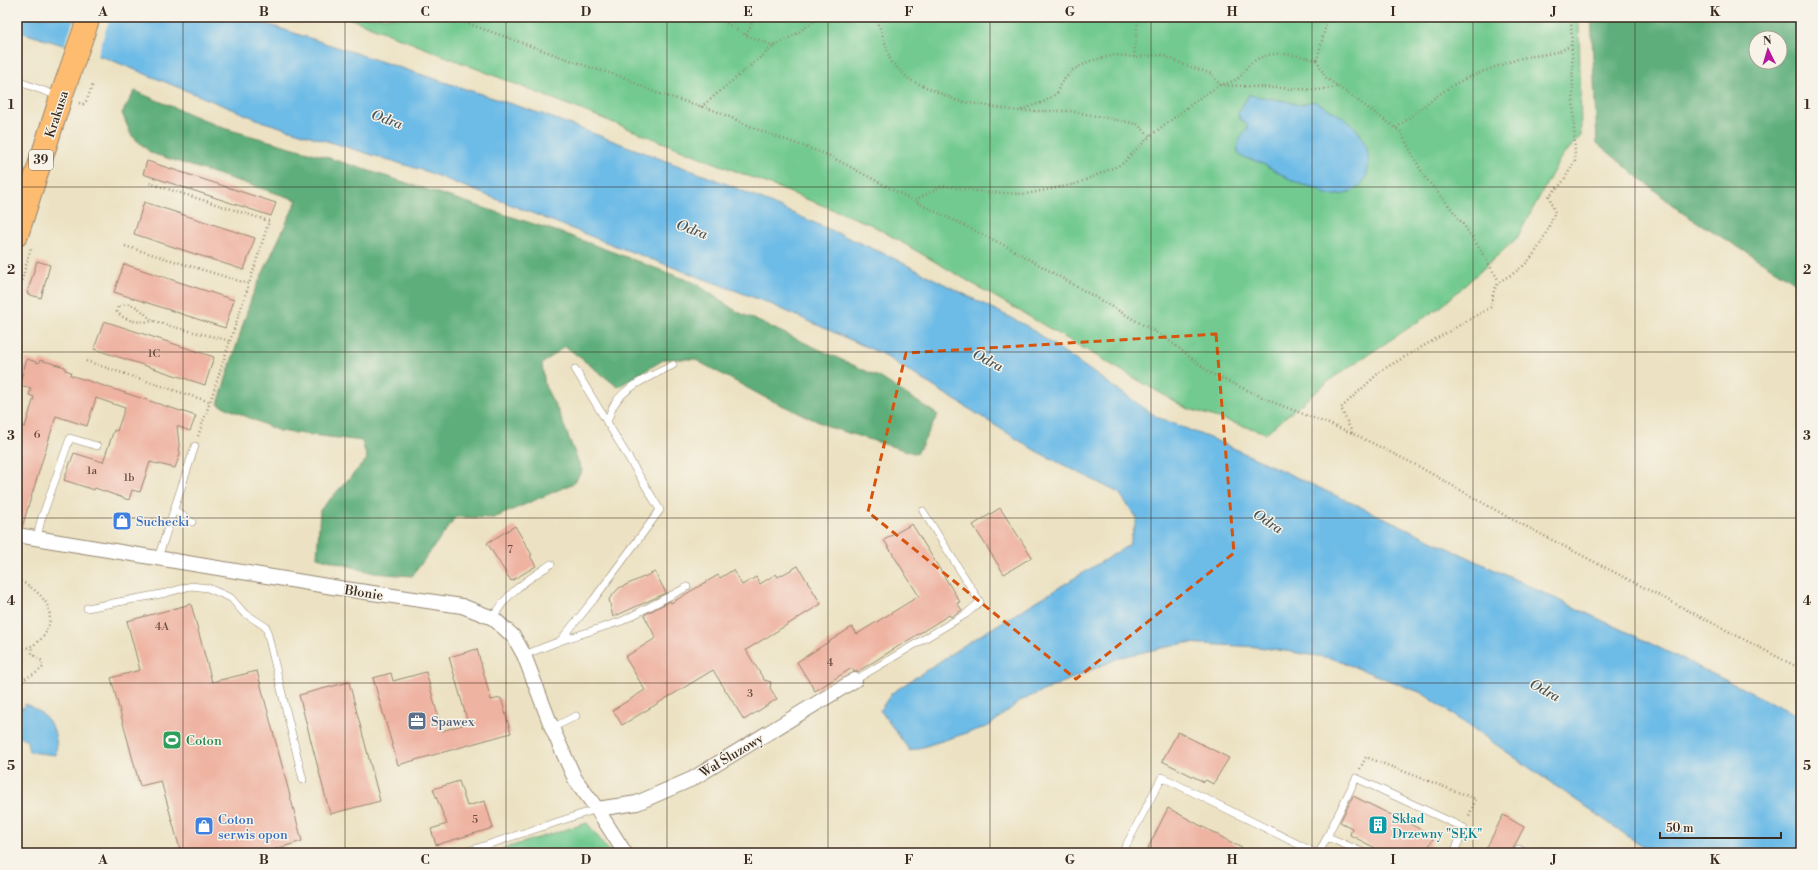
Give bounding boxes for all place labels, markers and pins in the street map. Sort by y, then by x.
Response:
shop icon: Suchecki [111,510,133,532]
place label: Suchecki [136,514,189,530]
office icon: Spawex [406,710,428,732]
place label: Spawex [431,714,475,730]
sports icon: Coton [161,729,183,751]
place label: Coton [186,733,222,749]
place label: Skład Drzewny "SĘK" [1392,811,1482,842]
place label: Coton serwis opon [218,812,288,843]
building icon: Skład Drzewny "SĘK" [1367,814,1389,836]
shop icon: Coton serwis opon [193,815,215,837]

